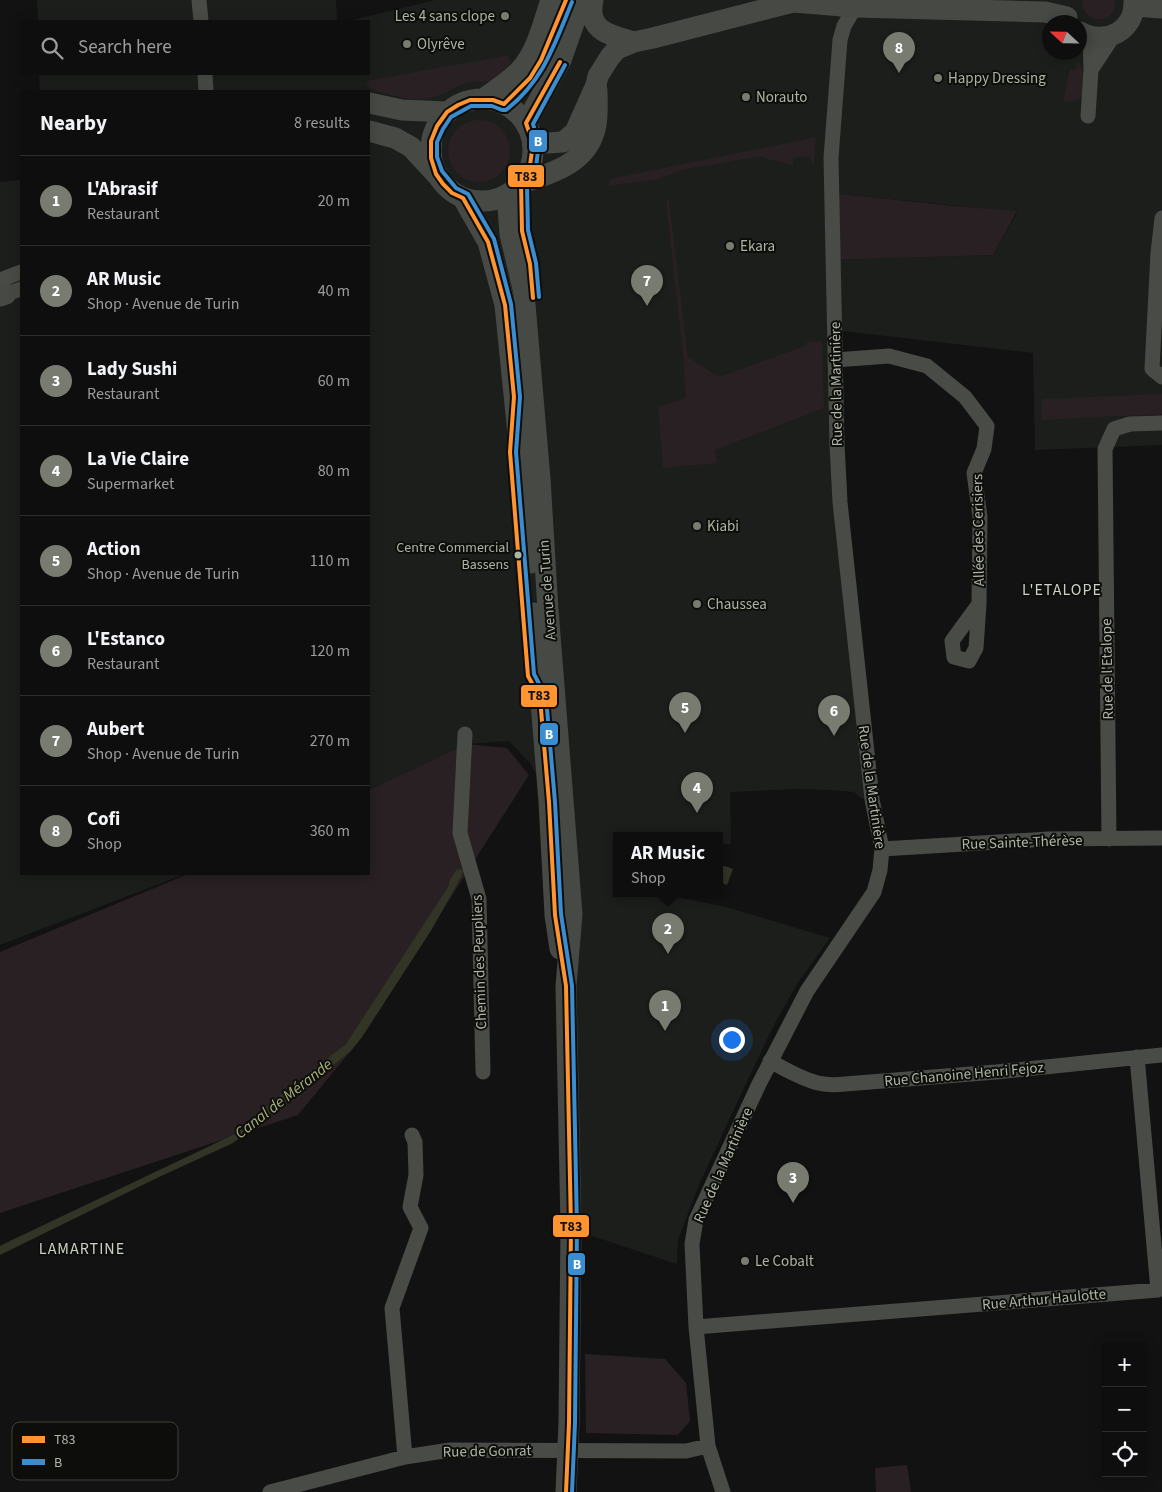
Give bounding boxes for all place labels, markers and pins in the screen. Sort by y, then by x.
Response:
place label: Les 4 sans clope [395,6,495,27]
marker: Les 4 sans clope [499,10,511,22]
pin: 8 [883,32,915,73]
place label: Olyrêve [417,34,465,55]
marker: Olyrêve [401,38,413,50]
place label: Happy Dressing [948,68,1046,89]
marker: Happy Dressing [932,72,944,84]
place label: Norauto [756,87,807,108]
marker: Norauto [740,91,752,103]
place label: Ekara [740,236,775,257]
marker: Ekara [724,240,736,252]
pin: 7 [631,265,663,306]
place label: Kiabi [707,516,739,537]
marker: Kiabi [691,520,703,532]
place label: Centre Commercial Bassens [396,538,509,575]
marker: Centre Commercial Bassens [513,550,523,560]
place label: Chaussea [707,594,767,615]
marker: Chaussea [691,598,703,610]
pin: 5 [669,692,701,733]
pin: 6 [818,695,850,736]
pin: 4 [681,772,713,813]
pin: 2 [652,913,684,954]
pin: 1 [649,990,681,1031]
pin: 3 [777,1162,809,1203]
place label: Le Cobalt [755,1251,814,1272]
marker: Le Cobalt [739,1255,751,1267]

